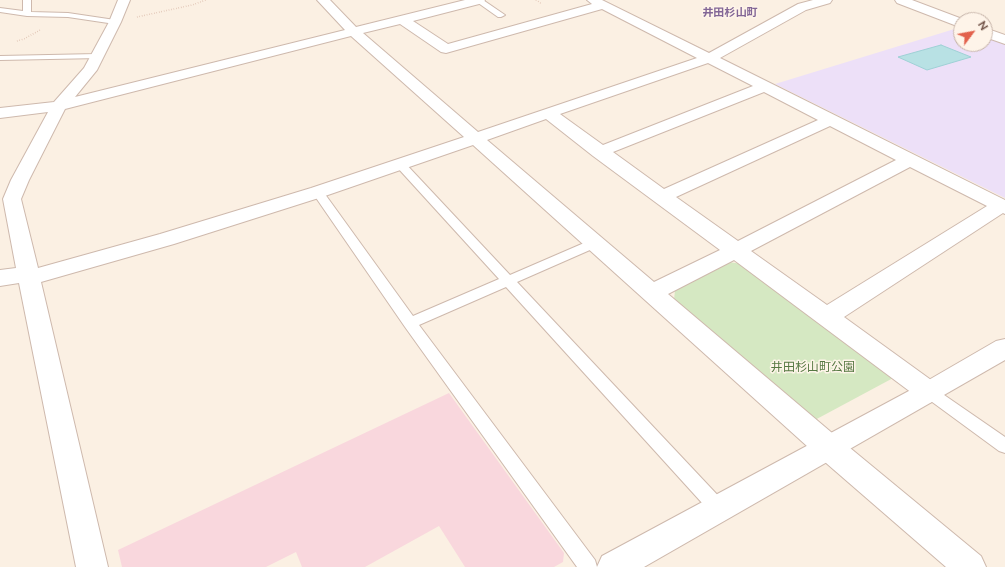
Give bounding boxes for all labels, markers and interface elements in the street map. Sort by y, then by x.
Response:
district label: 井田杉山町 [703,6,757,20]
north arrow [953,12,993,52]
text: N [975,19,990,33]
park label: 井田杉山町公園 [771,360,855,374]

